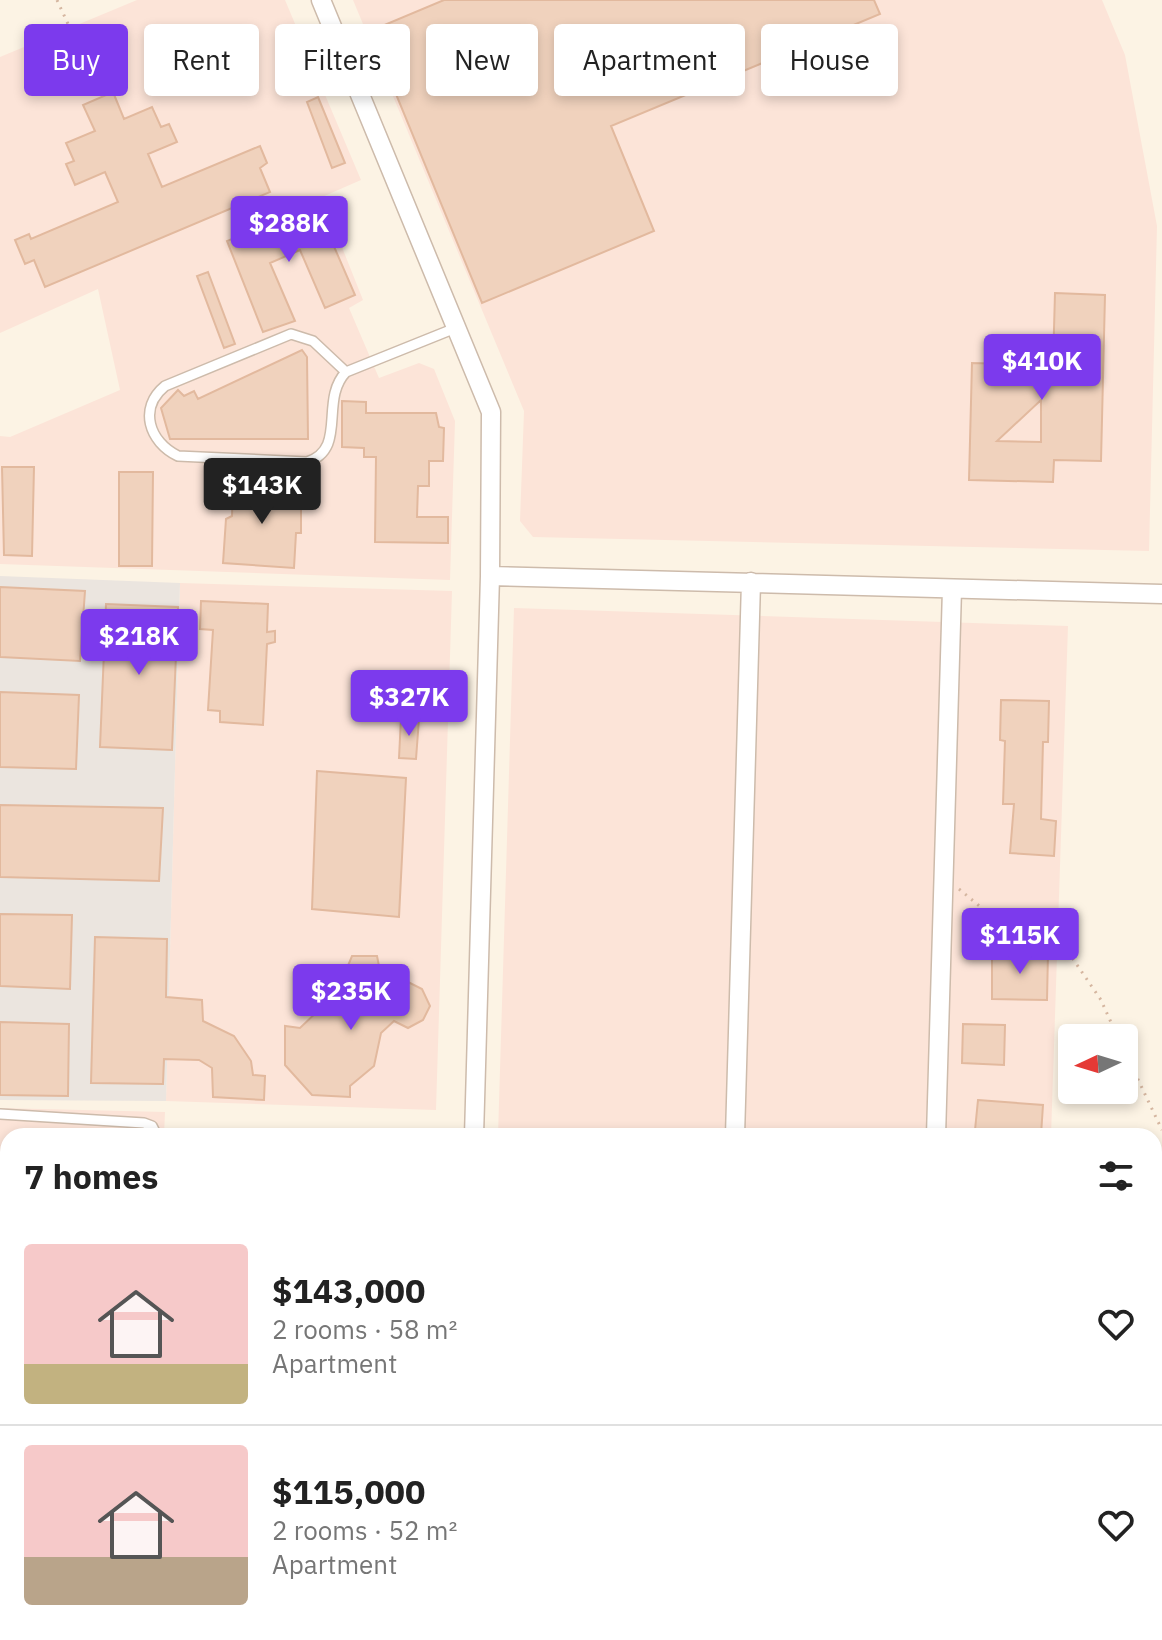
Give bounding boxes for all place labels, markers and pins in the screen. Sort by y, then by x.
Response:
pin: $288K [233,196,345,264]
pin: $410K [986,334,1098,402]
pin: $143K [206,458,318,526]
pin: $218K [83,609,195,677]
pin: $327K [353,670,465,738]
pin: $115K [964,908,1076,976]
pin: $235K [295,964,407,1032]

